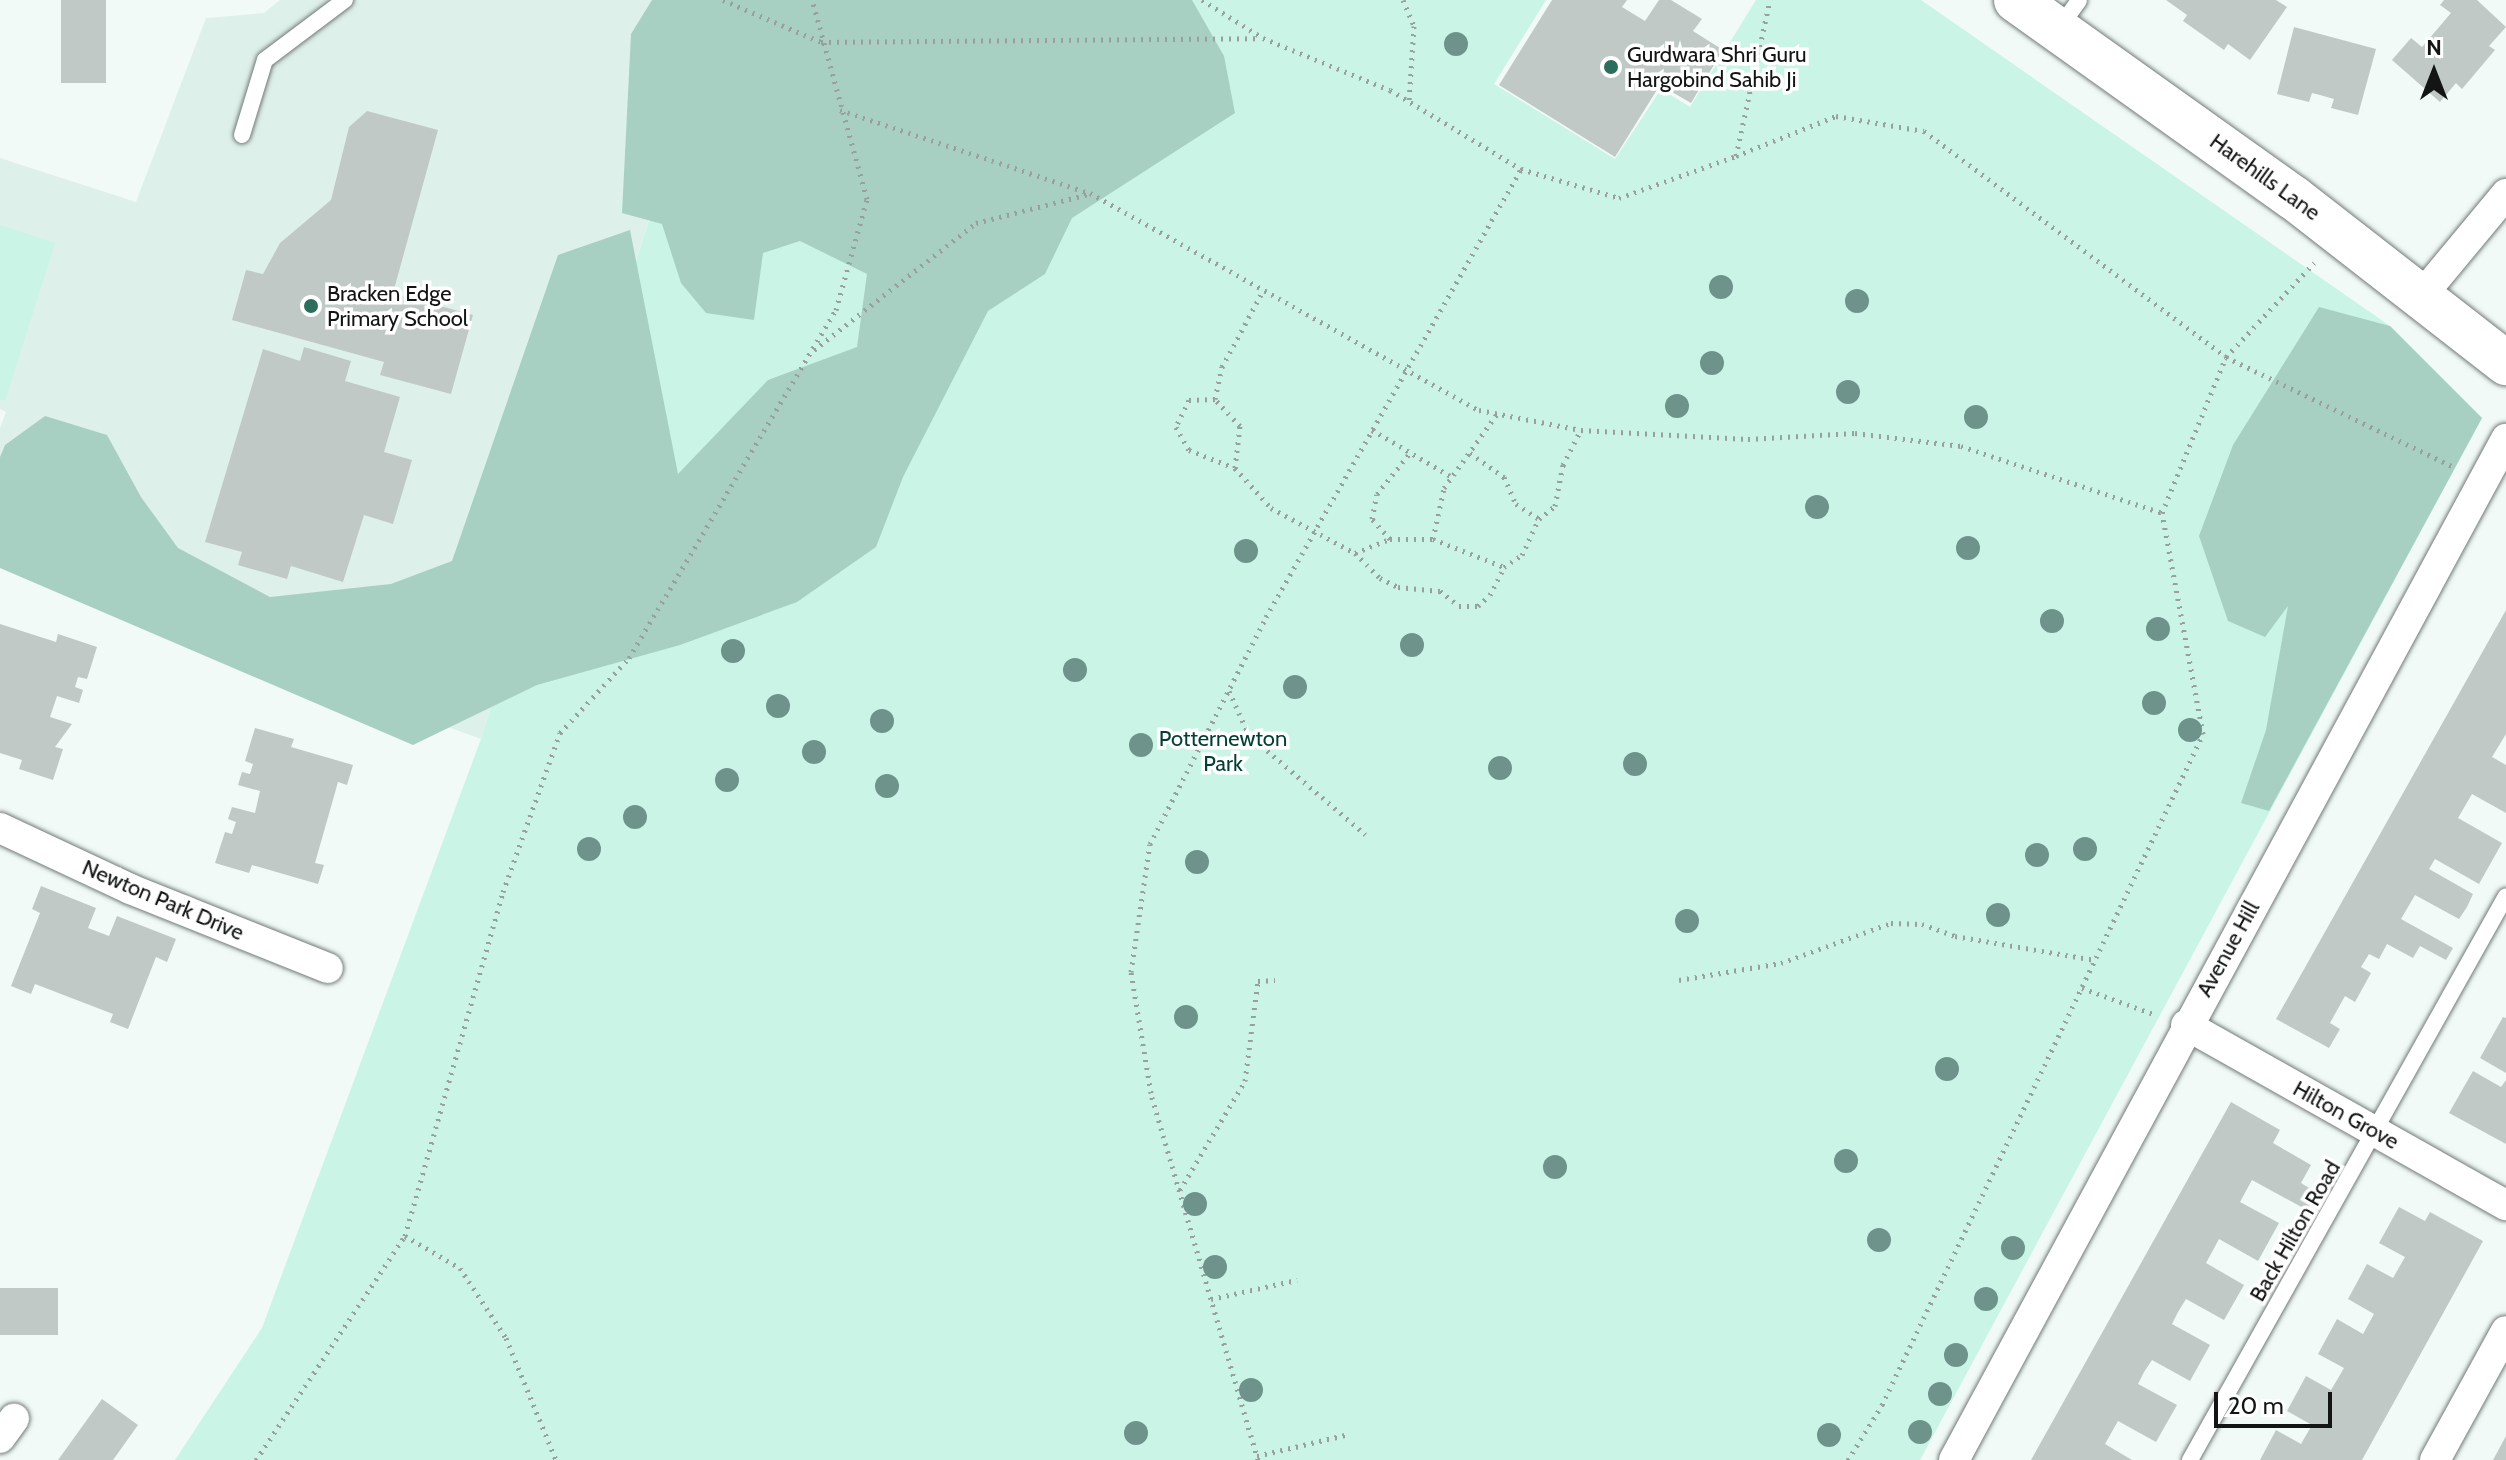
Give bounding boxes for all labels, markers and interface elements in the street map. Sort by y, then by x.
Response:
north arrow [2394,32,2474,112]
text: N [2426,34,2442,61]
place label: Gurdwara Shri Guru Hargobind Sahib Ji [1627,41,1807,92]
marker: Gurdwara Shri Guru Hargobind Sahib Ji [1602,58,1620,76]
street label: Harehills Lane [2205,128,2325,226]
place label: Bracken Edge Primary School [327,280,468,332]
marker: Bracken Edge Primary School [302,297,320,315]
park label: Potternewton Park [1159,725,1287,776]
street label: Newton Park Drive [78,854,248,946]
street label: Avenue Hill [2191,897,2265,1001]
street label: Hilton Grove [2288,1075,2404,1155]
street label: Back Hilton Road [2244,1156,2346,1306]
scale bar [2218,1376,2336,1426]
text: 20 m [2228,1391,2284,1420]

